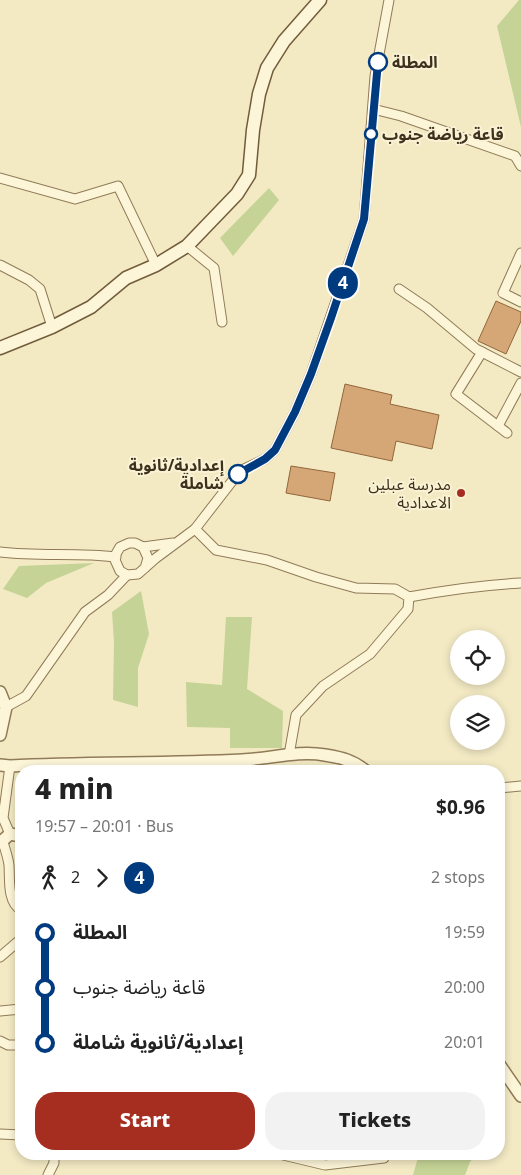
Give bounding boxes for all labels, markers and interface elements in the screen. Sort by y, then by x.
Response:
place label: المطلة [392,46,438,80]
marker: المطلة [368,52,388,72]
place label: قاعة رياضة جنوب [382,118,504,152]
marker: قاعة رياضة جنوب [364,127,378,141]
text: 4 [338,264,348,302]
line badge: 4 [327,267,359,299]
place label: إعدادية/ثانوية شاملة [129,449,224,501]
marker: إعدادية/ثانوية شاملة [228,464,248,484]
place label: مدرسة عبلين الاعدادية [368,468,451,520]
marker: مدرسة عبلين الاعدادية [455,487,467,499]
map controls [450,630,505,750]
button: locate [450,630,505,685]
button: layers [450,695,505,750]
text: 4 min [35,761,114,820]
text: $0.96 [436,788,485,828]
text: 19:57 – 20:01 · Bus [35,810,174,844]
text: 4 [134,859,144,897]
text: 2 [71,861,80,895]
text: 2 stops [431,861,485,895]
icon: walk [35,864,63,892]
icon: forward [88,864,116,892]
text: المطلة [73,913,127,953]
text: 19:59 [444,916,485,950]
text: قاعة رياضة جنوب [73,968,205,1008]
text: 20:00 [444,971,485,1005]
text: إعدادية/ثانوية شاملة [73,1023,243,1063]
text: 20:01 [444,1026,485,1060]
button: Start [35,1092,255,1150]
button: Tickets [265,1092,485,1150]

